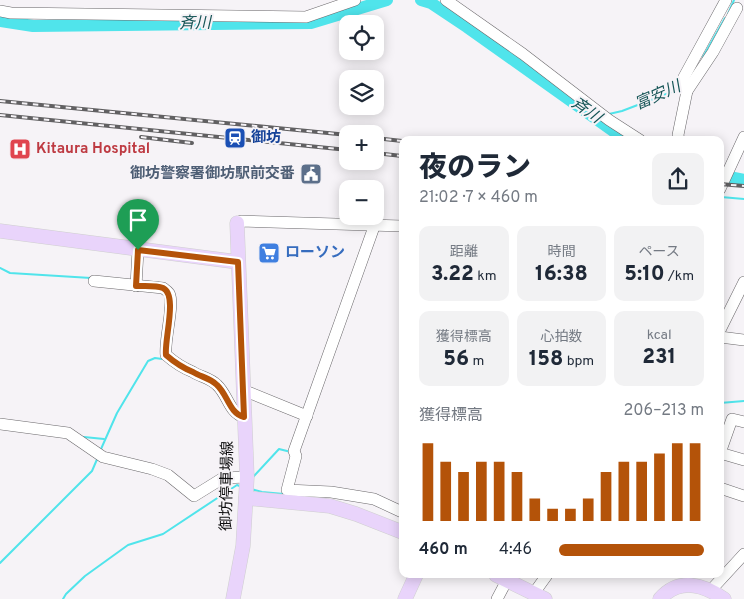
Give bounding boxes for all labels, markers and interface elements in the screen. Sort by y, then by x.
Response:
water label: 斉川 [179,14,213,34]
map controls [339,15,384,225]
button: locate [339,15,384,60]
button: layers [339,70,384,115]
water label: 富安川 [632,76,686,115]
water label: 斉川 [567,94,606,130]
button: + [339,125,384,170]
station icon: 御坊 [223,126,247,150]
place label: 御坊 [251,129,281,148]
hospital icon: Kitaura Hospital [8,137,32,161]
place label: Kitaura Hospital [36,140,150,159]
text: 夜のラン [419,151,531,187]
button: share [652,153,704,205]
public building icon: 御坊警察署御坊駅前交番 [299,162,323,186]
place label: 御坊警察署御坊駅前交番 [130,164,295,184]
button: − [339,180,384,225]
text: 21:02 · 7 × 460 m [419,188,538,208]
pin [117,199,159,250]
icon: arrive [124,206,152,234]
supermarket icon: ローソン [257,241,281,265]
place label: ローソン [285,244,345,263]
text: 距離 [450,244,478,261]
text: 時間 [547,244,575,261]
text: ペース [639,244,680,261]
text: 3.22 [431,261,474,288]
text: 16:38 [535,261,588,288]
text: 5:10 [624,261,665,288]
text: km [474,268,497,285]
text: /km [665,268,694,285]
text: kcal [647,327,672,344]
text: 獲得標高 [436,329,492,346]
text: 心拍数 [540,329,582,346]
text: 231 [642,344,676,371]
text: 56 [443,346,469,373]
text: 158 [529,346,563,373]
text: m [469,353,484,370]
text: bpm [563,353,594,370]
text: 206–213 m [624,401,704,421]
text: 獲得標高 [419,406,483,426]
street label: 御坊停車場線 [218,441,238,531]
text: 460 m [419,540,468,560]
text: 4:46 [499,540,532,560]

